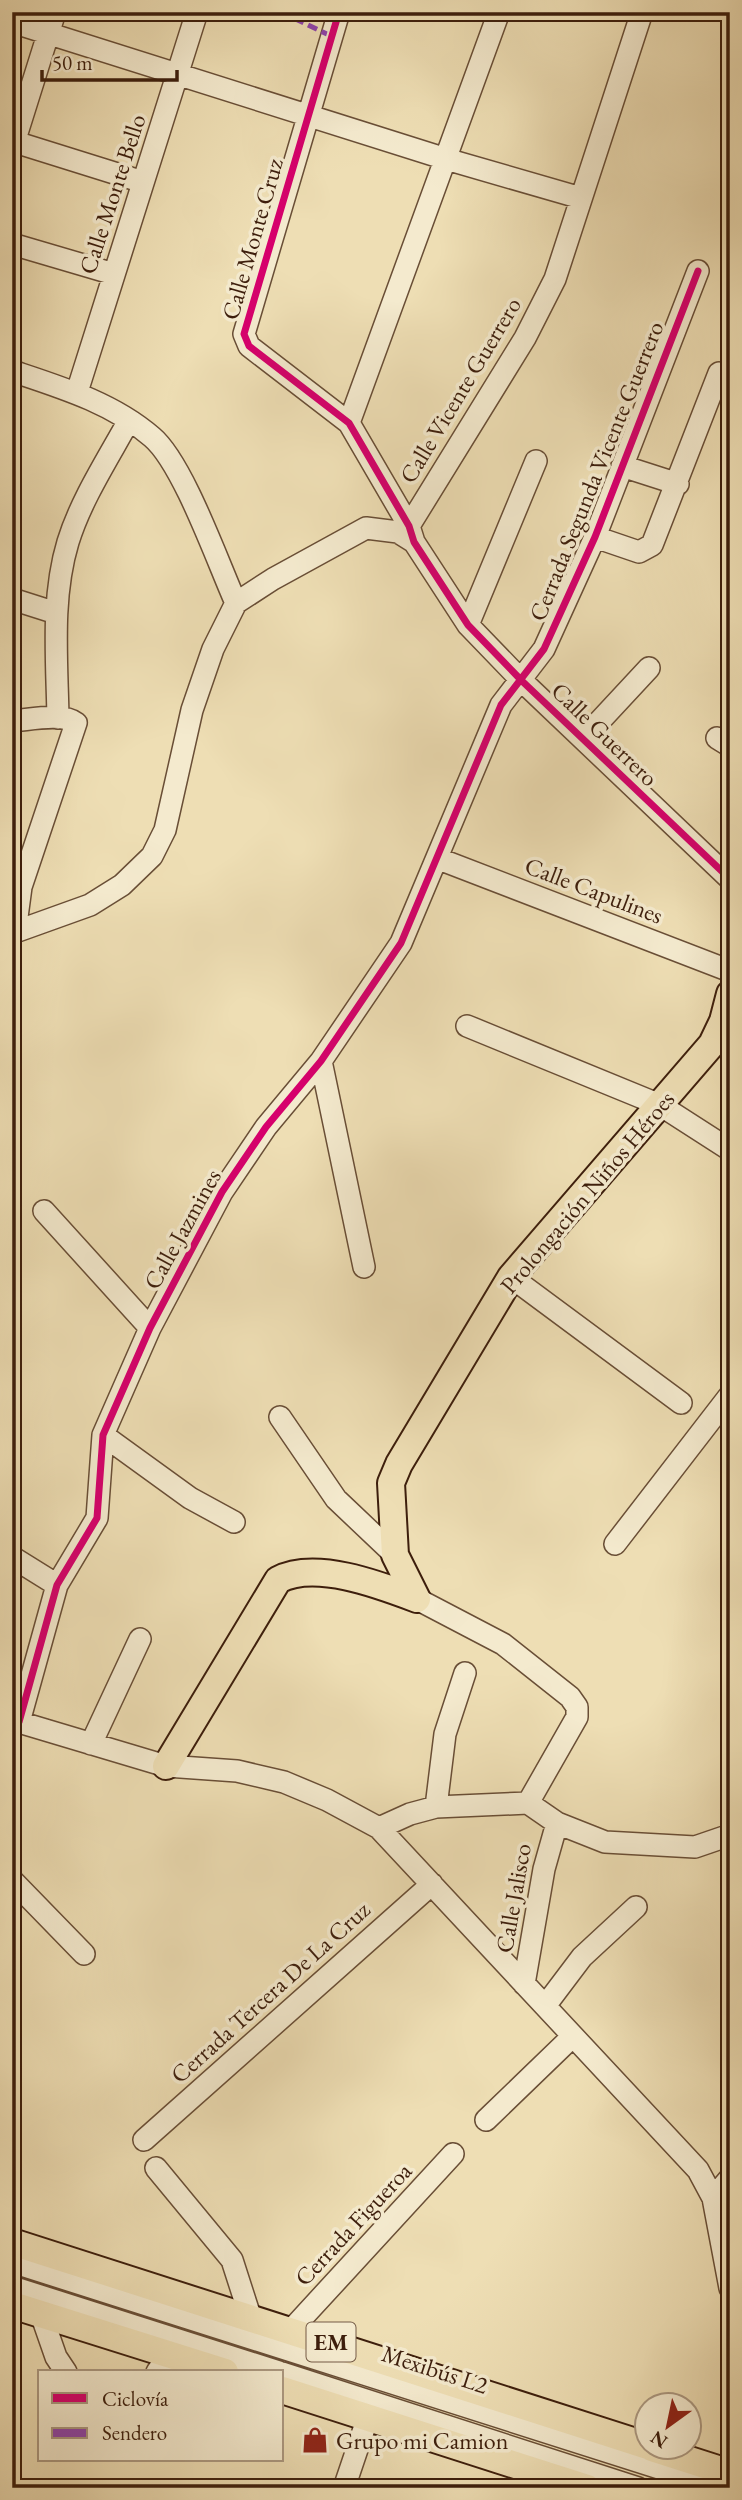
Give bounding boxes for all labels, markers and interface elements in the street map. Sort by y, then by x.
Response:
scale bar [42,38,177,82]
text: 50 m [52,49,93,76]
street label: Calle Monte Bello [72,110,153,278]
street label: Calle Monte Cruz [214,155,290,323]
street label: Calle Vicente Guerrero [392,291,528,489]
street label: Cerrada Segunda Vicente Guerrero [522,316,670,625]
street label: Calle Guerrero [545,675,665,793]
street label: Calle Capulines [521,849,667,931]
street label: Prolongación Niños Héroes [493,1084,681,1300]
street label: Calle Jazmines [136,1163,228,1295]
street label: Calle Jalisco [488,1841,538,1955]
street label: Cerrada Tercera De La Cruz [164,1894,376,2090]
street label: Cerrada Figueroa [288,2155,419,2292]
road number: EM [306,2322,356,2362]
street label: Mexibús L2 [378,2337,492,2401]
legend [38,2370,284,2462]
text: Ciclovía [102,2385,169,2412]
north arrow [634,2392,704,2462]
text: Sendero [102,2419,167,2446]
shop icon: Grupo mi Camion [300,2425,330,2455]
place label: Grupo mi Camion [336,2425,509,2456]
text: N [645,2425,672,2455]

